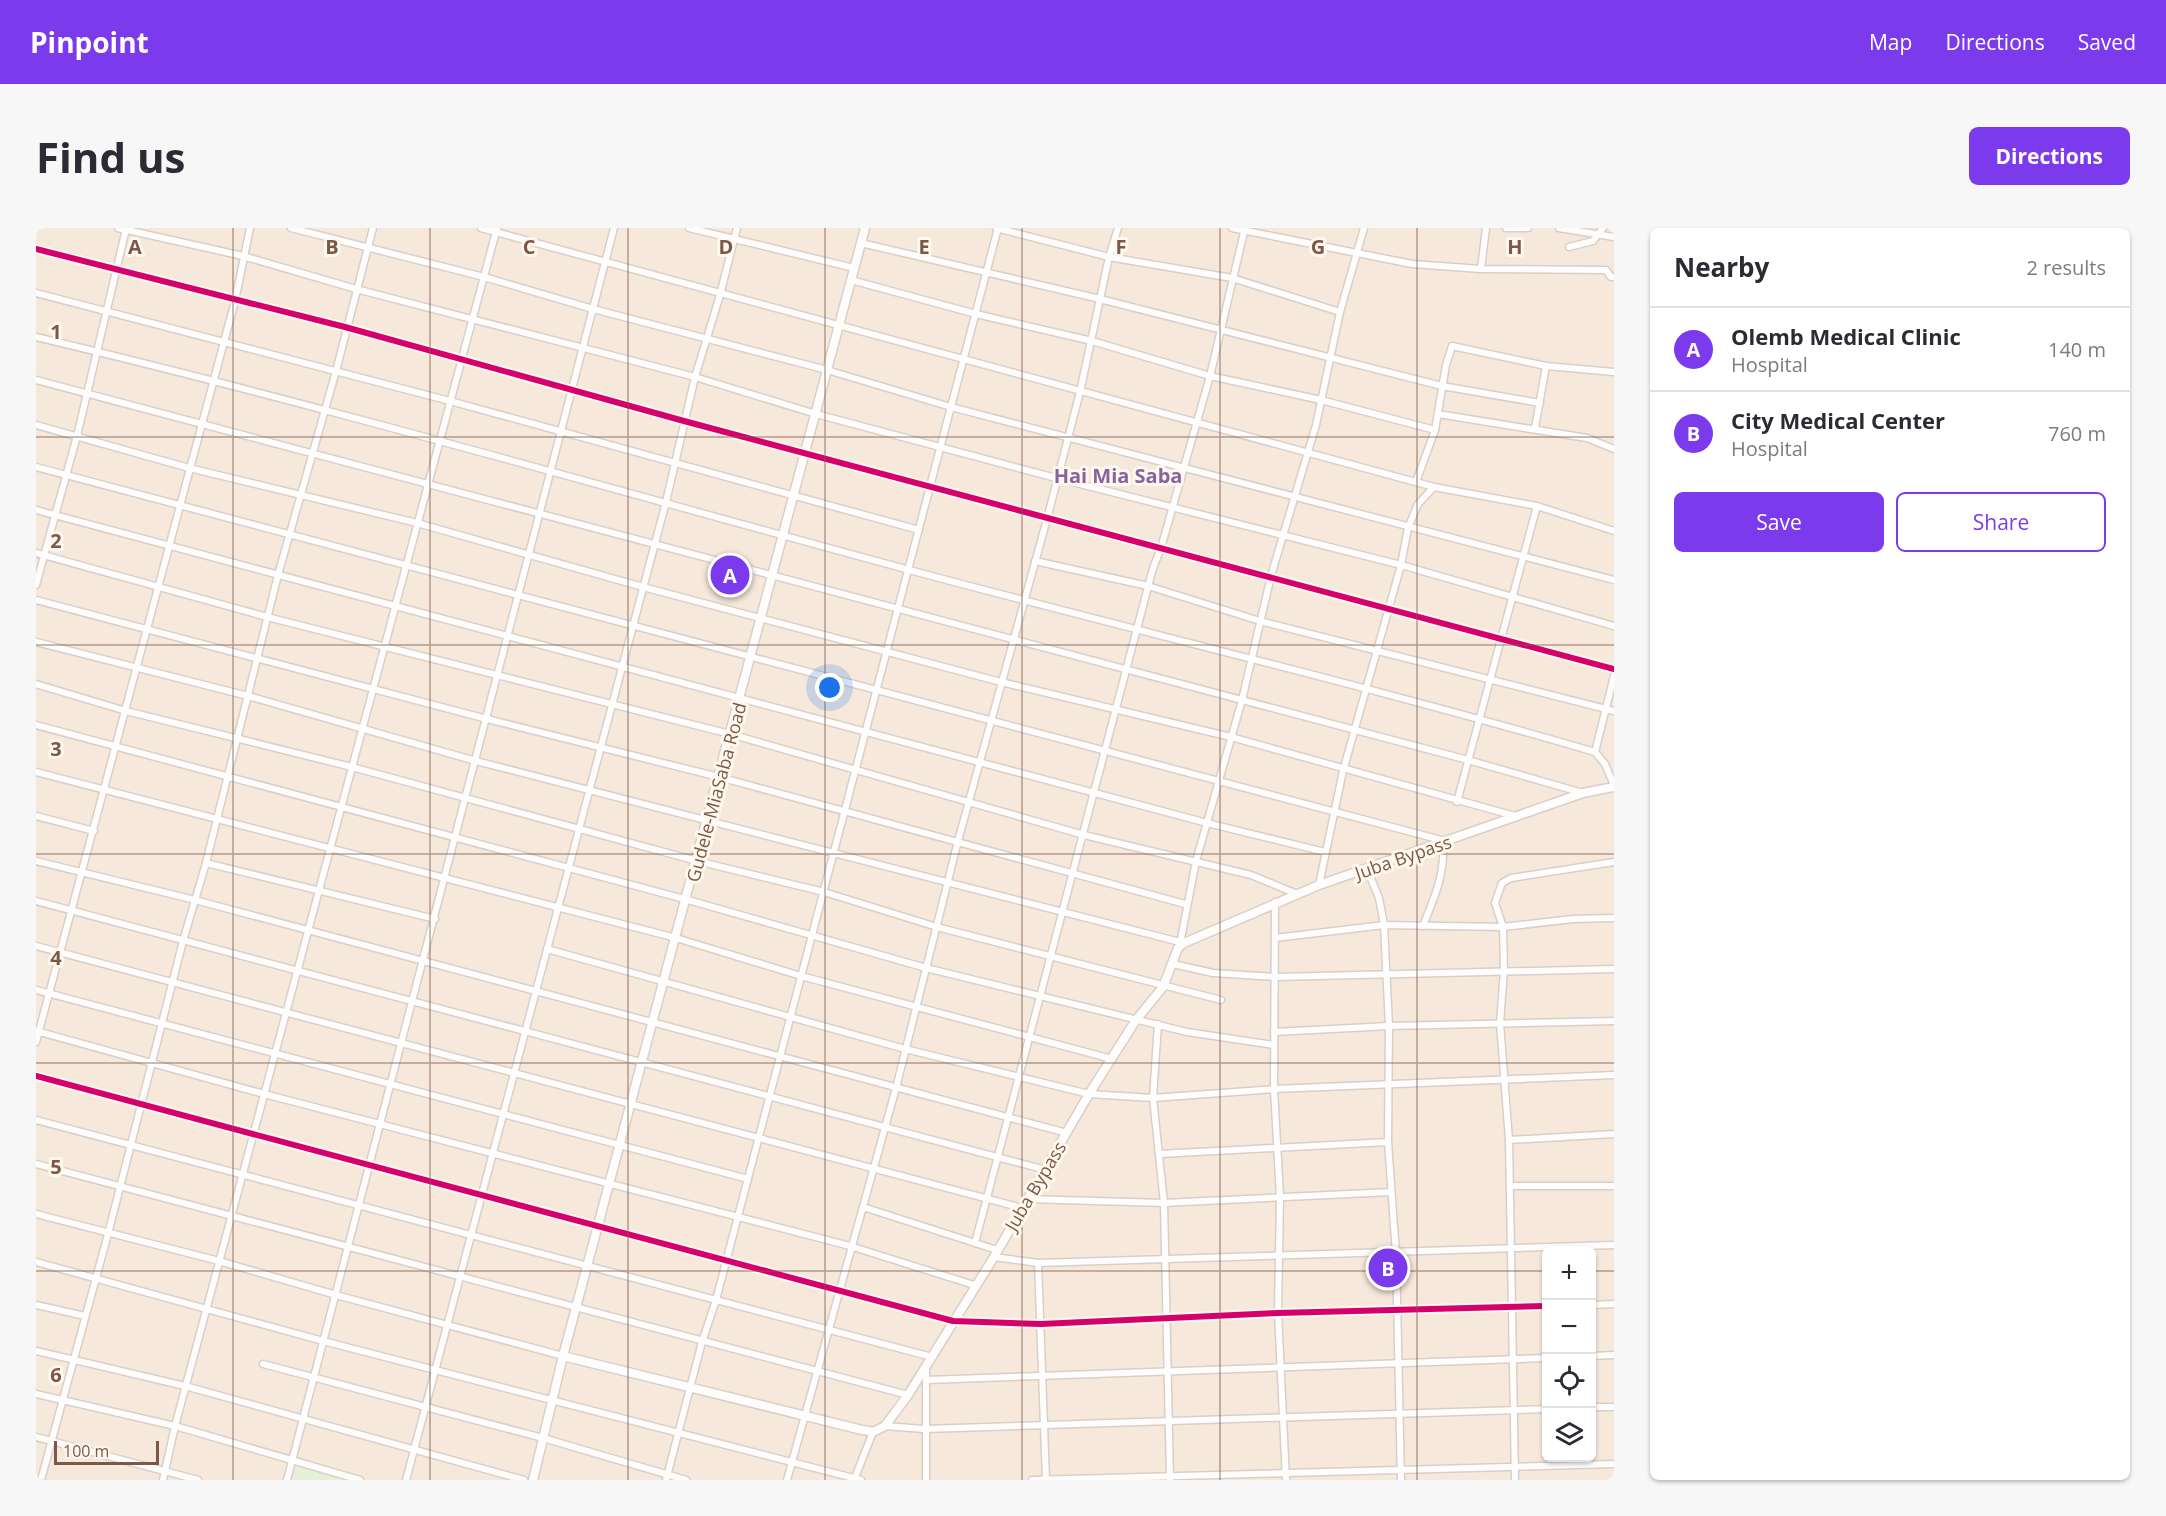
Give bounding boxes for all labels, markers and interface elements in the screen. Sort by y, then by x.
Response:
text: Pinpoint [30,23,149,61]
text: Map [1869,28,1912,56]
text: Directions [1945,28,2045,56]
text: Saved [2078,28,2136,56]
button: Directions [1969,127,2130,185]
text: Find us [36,128,185,185]
text: A [128,233,142,260]
text: B [325,233,339,260]
text: C [523,233,536,260]
text: D [719,233,733,260]
text: E [918,233,930,260]
text: F [1116,233,1126,260]
text: G [1311,233,1325,260]
text: H [1507,233,1523,260]
text: Nearby [1674,249,1769,285]
text: 2 results [2026,254,2106,281]
text: 1 [50,318,62,345]
text: Olemb Medical Clinic [1731,321,1961,351]
text: A [1687,336,1700,363]
text: 140 m [2048,336,2106,363]
text: Hospital [1731,351,1808,378]
text: City Medical Center [1731,405,1945,435]
text: B [1687,420,1700,447]
text: 760 m [2048,420,2106,447]
text: Hospital [1731,435,1808,462]
district label: Hai Mia Saba [1054,462,1182,489]
button: Save [1674,492,1884,552]
button: Share [1896,492,2106,552]
text: 2 [50,527,62,554]
pin: A [710,552,750,598]
your location [815,673,844,702]
street label: Gudele-MiaSaba Road [680,700,752,884]
text: 3 [50,735,62,762]
street label: Juba Bypass [1350,829,1454,885]
text: 4 [50,944,62,971]
street label: Juba Bypass [998,1137,1071,1237]
text: 5 [50,1153,62,1180]
pin: B [1368,1246,1408,1290]
map controls [1542,1246,1596,1462]
button: + [1542,1246,1596,1300]
button: − [1542,1300,1596,1354]
button: locate [1542,1354,1596,1408]
text: 6 [50,1361,62,1388]
button: layers [1542,1408,1596,1462]
scale bar [54,1438,159,1466]
text: 100 m [63,1440,109,1462]

